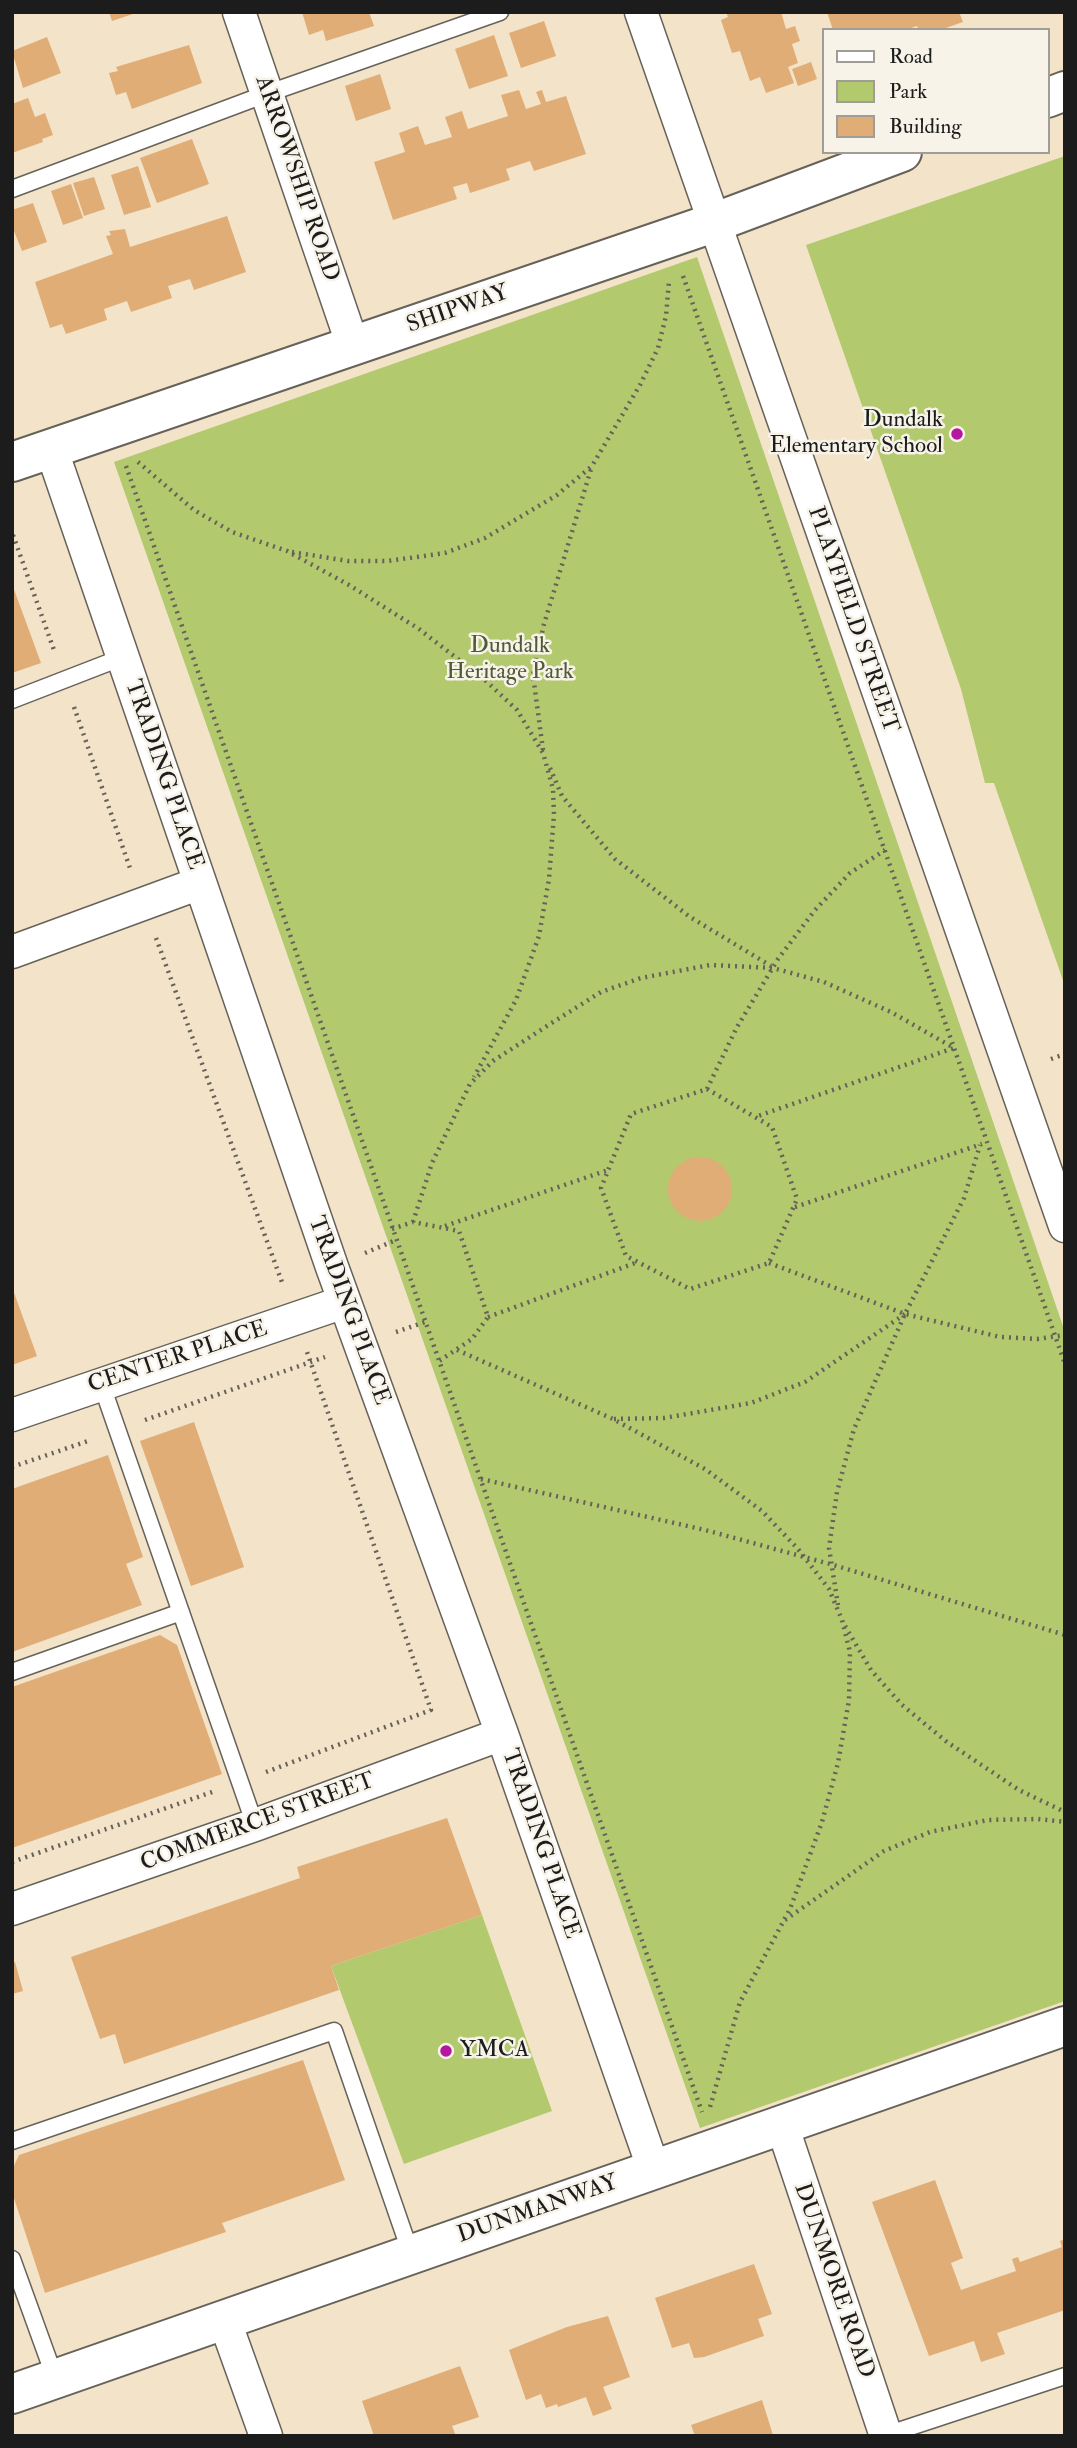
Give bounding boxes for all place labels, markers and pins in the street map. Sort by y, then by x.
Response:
place label: Dundalk Elementary School [769,407,943,461]
marker: Dundalk Elementary School [949,426,965,442]
place label: YMCA [460,2037,529,2065]
marker: YMCA [438,2043,454,2059]

